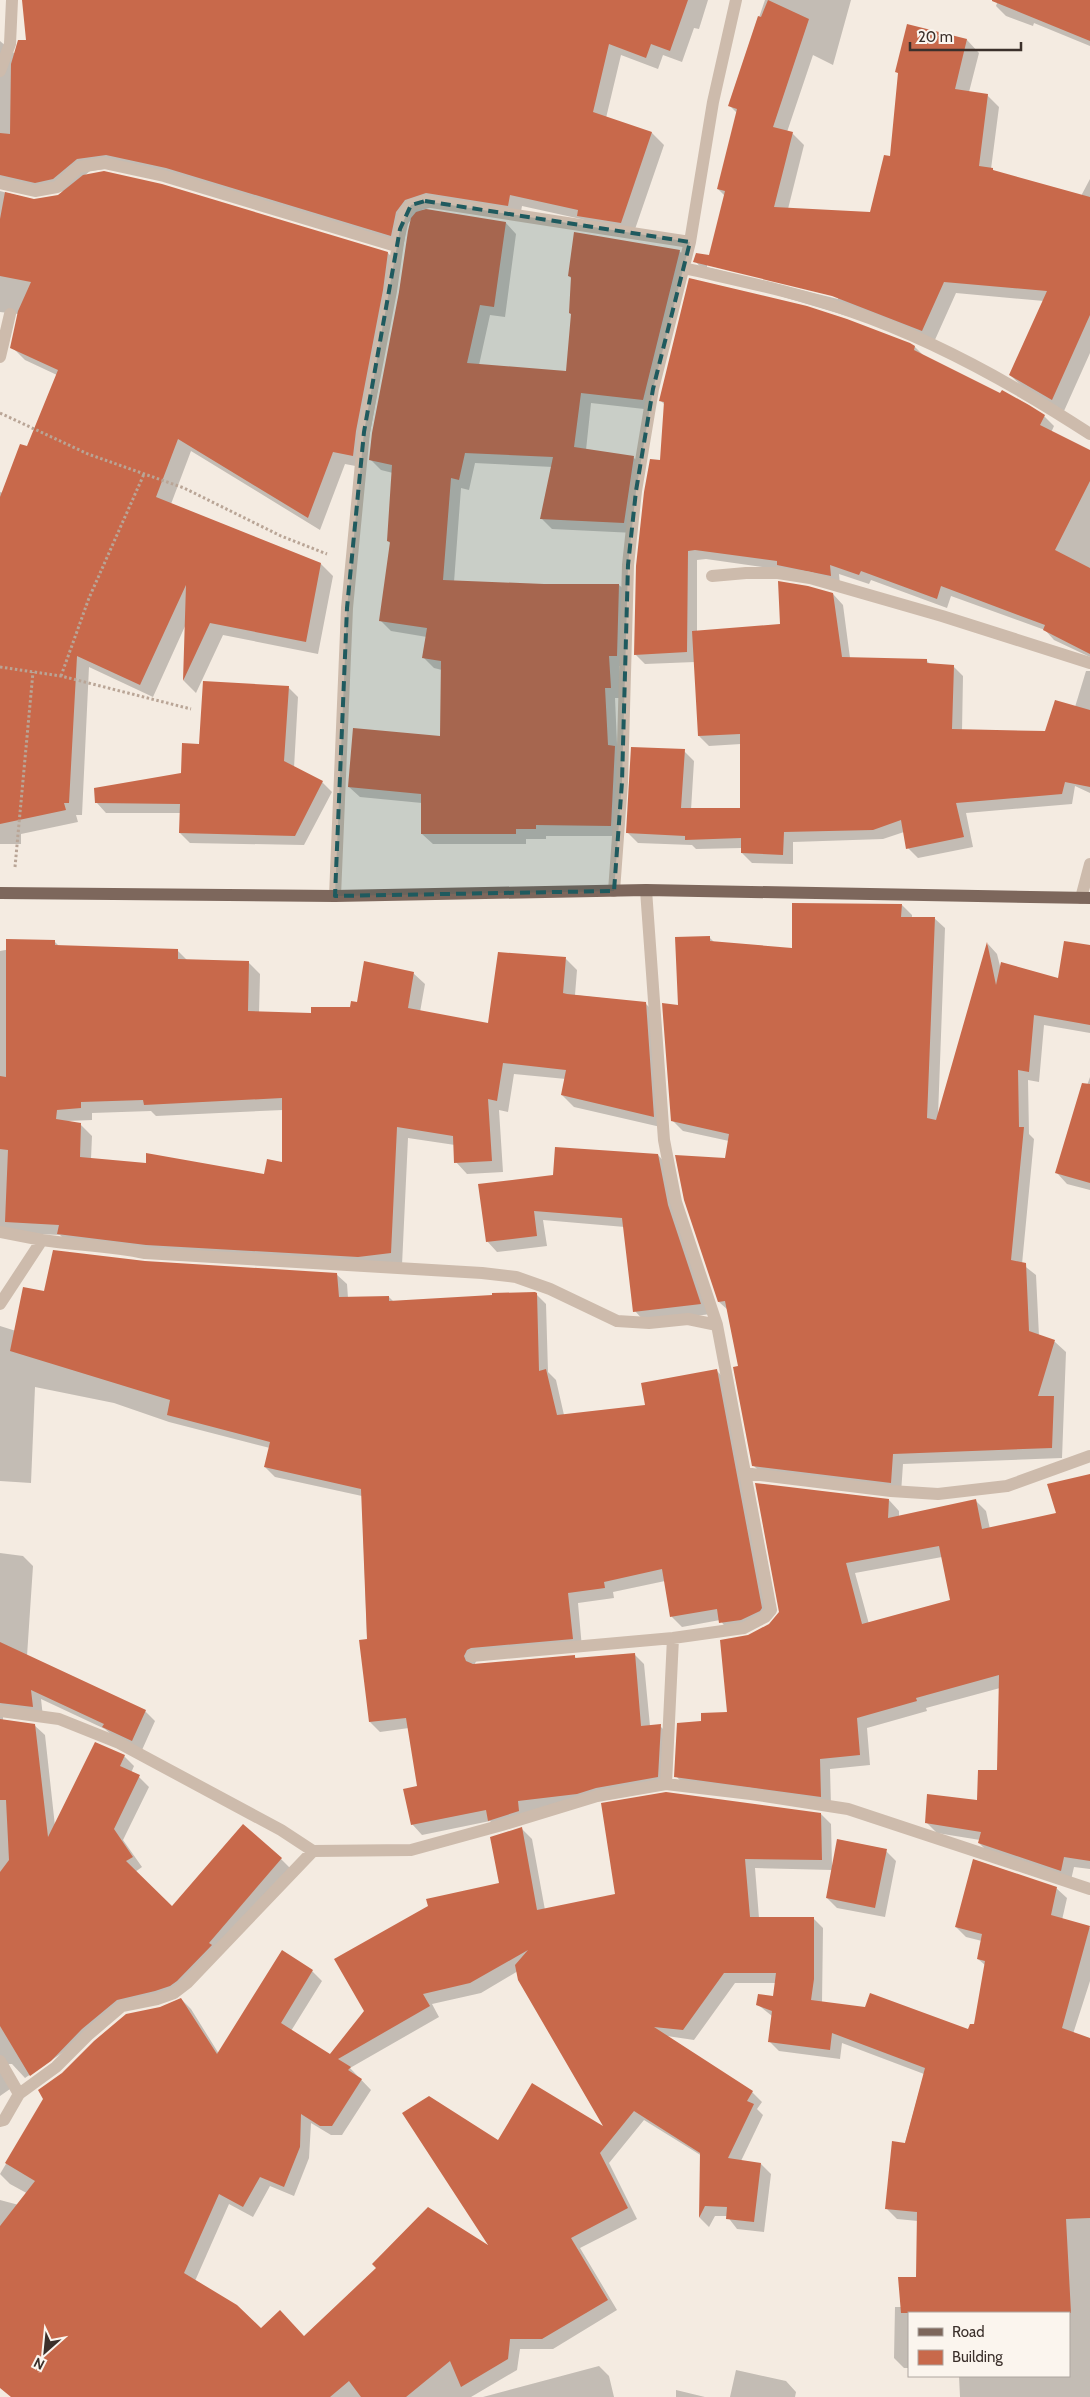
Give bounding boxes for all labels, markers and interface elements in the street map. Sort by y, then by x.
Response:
scale bar [910,20,1021,52]
text: 20 m [918,28,953,46]
legend [908,2312,1070,2377]
text: Road [952,2323,985,2341]
north arrow [20,2327,70,2377]
text: Building [952,2348,1003,2366]
text: N [31,2353,48,2374]

